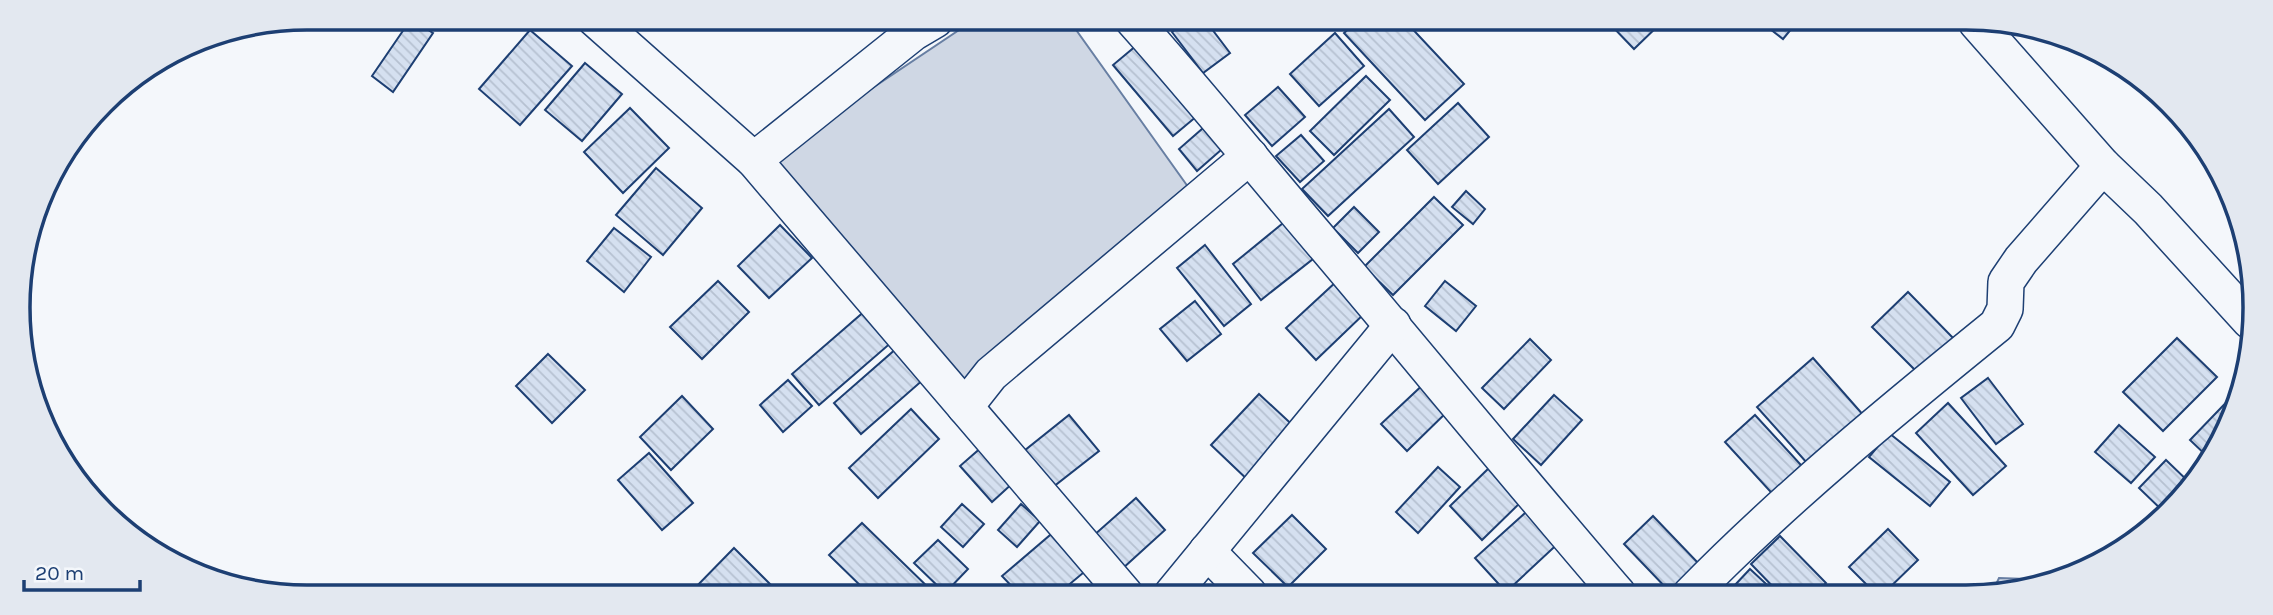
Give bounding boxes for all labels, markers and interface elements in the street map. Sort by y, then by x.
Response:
scale bar [24,548,140,592]
text: 20 m [35,561,84,585]

